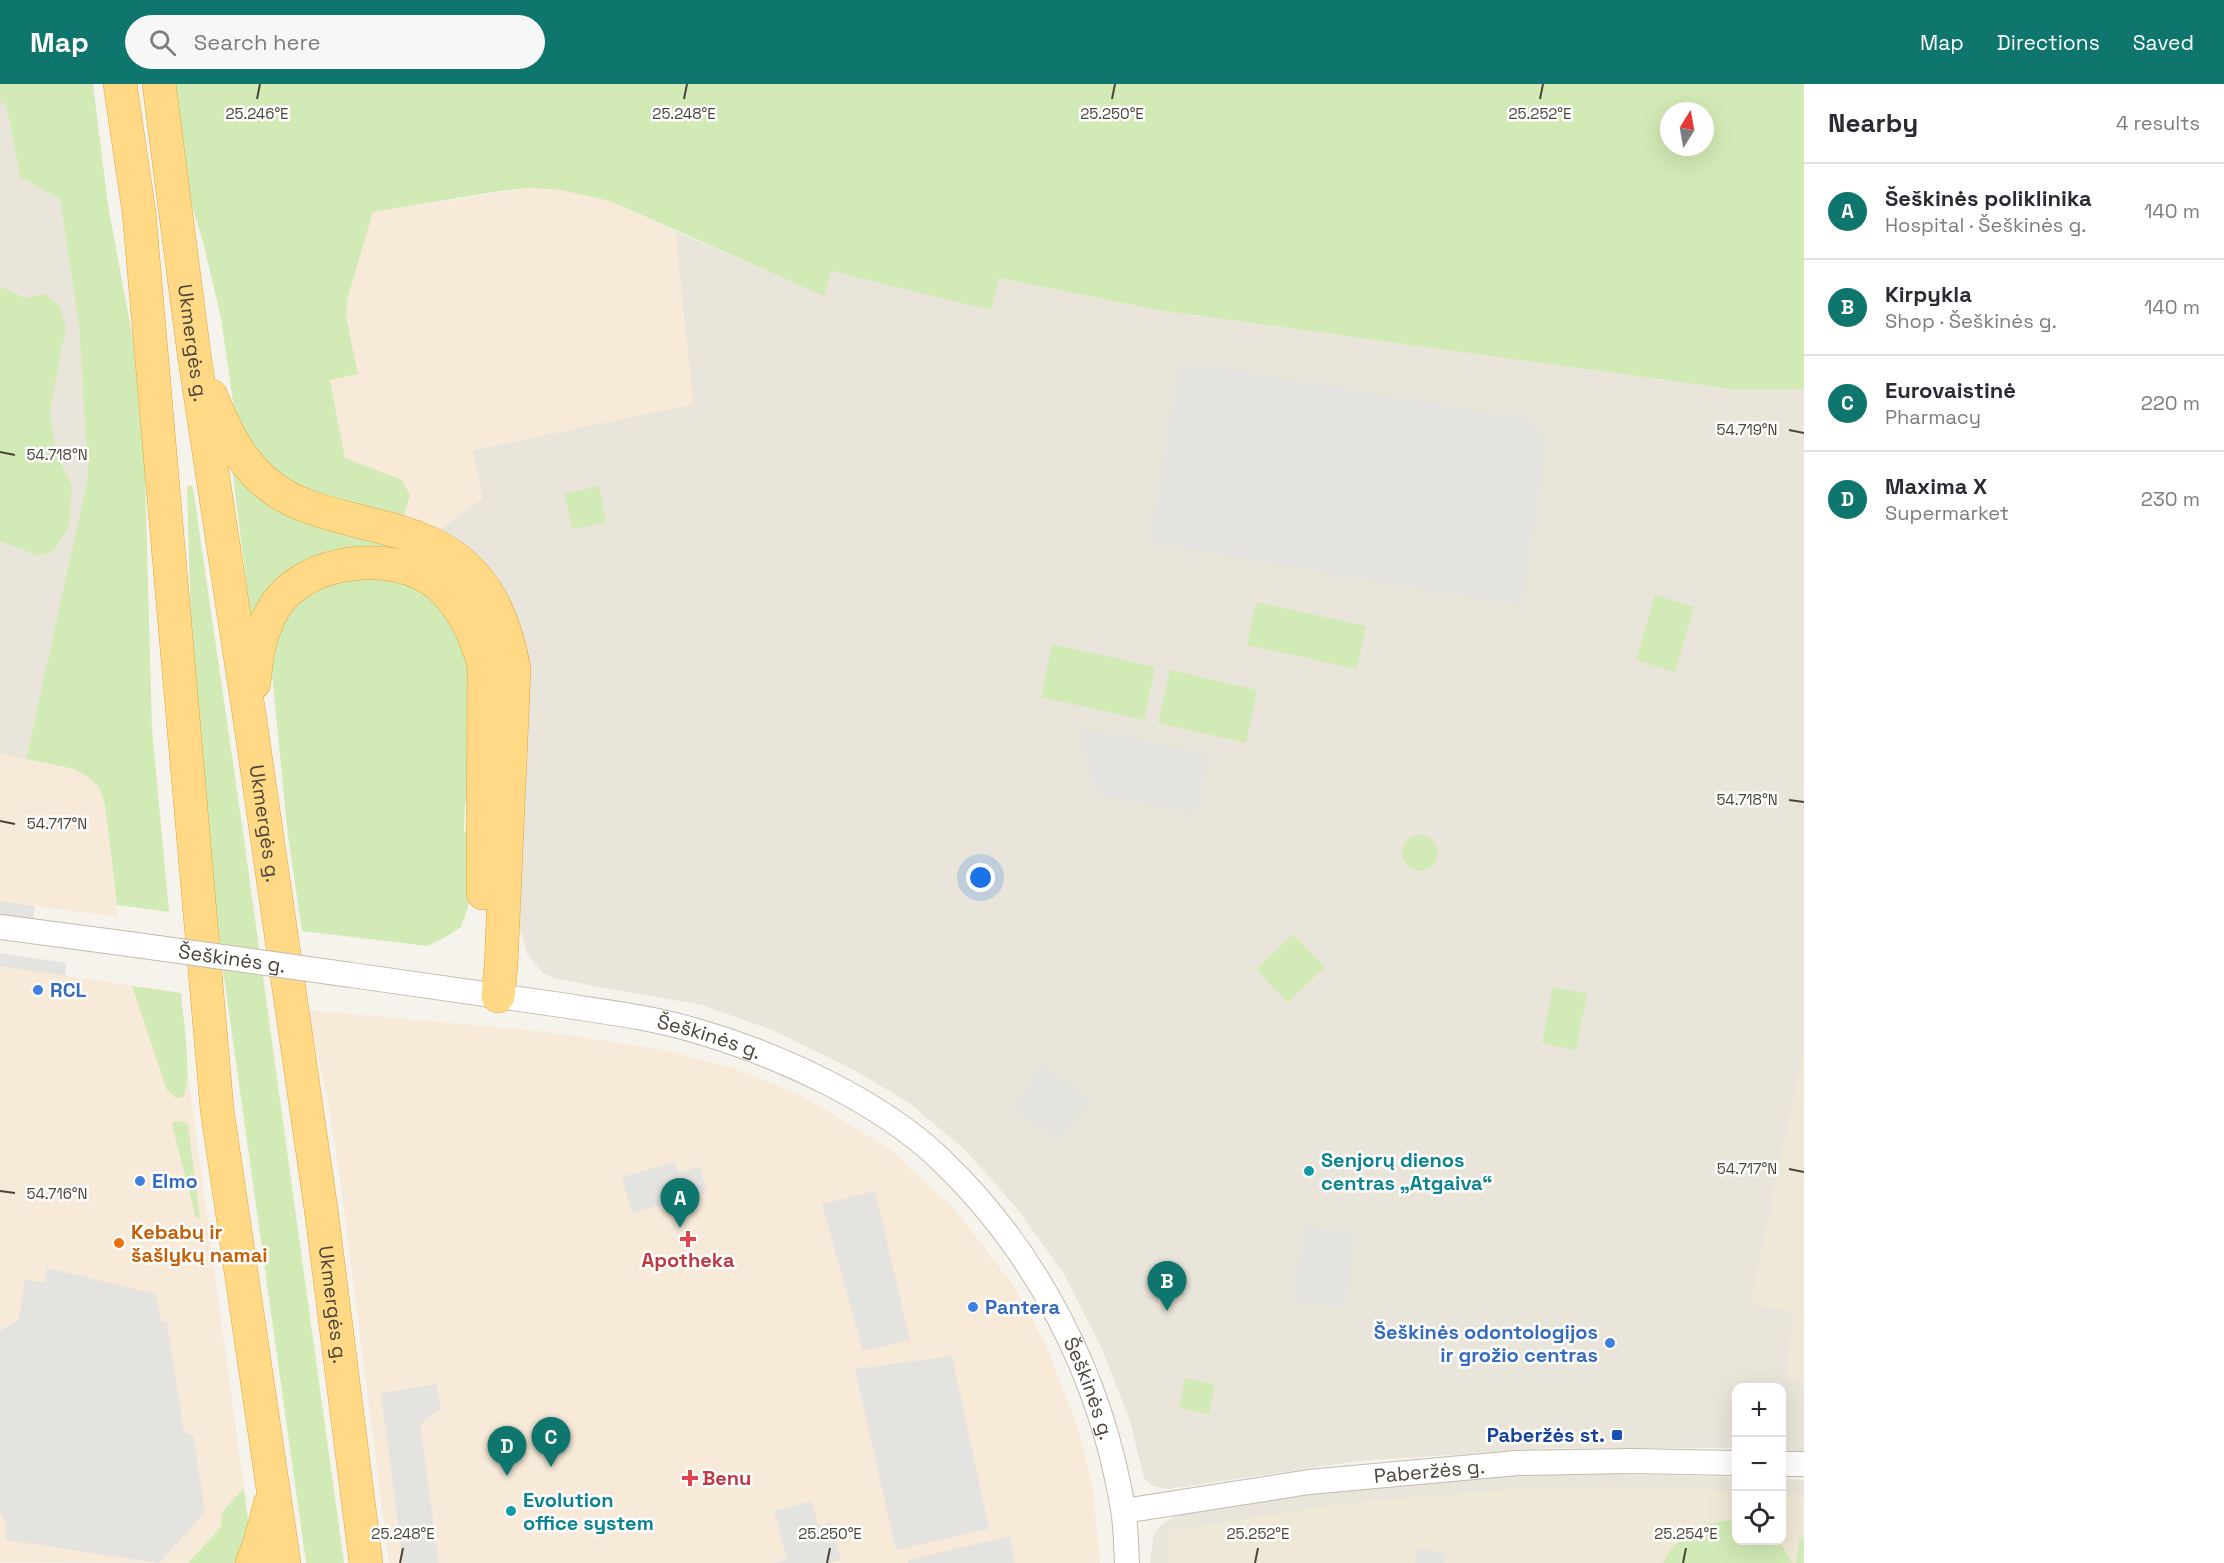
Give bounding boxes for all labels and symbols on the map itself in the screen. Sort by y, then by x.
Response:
north arrow [1660,102,1714,156]
text: 25.246°E [225,104,289,123]
text: 25.248°E [652,104,716,123]
text: 25.250°E [1080,104,1144,123]
text: 25.252°E [1509,104,1571,123]
street label: Ukmergės g. [172,282,214,403]
text: 54.719°N [1716,420,1778,439]
text: 54.718°N [26,445,88,464]
street label: Ukmergės g. [244,763,286,884]
text: 54.718°N [1716,790,1778,809]
text: 54.717°N [27,814,87,833]
your location [966,863,995,892]
street label: Šeškinės g. [177,938,287,979]
place label: RCL [50,977,87,1003]
marker: RCL [31,983,45,997]
street label: Šeškinės g. [655,1008,765,1065]
place label: Senjorų dienos centras „Atgaiva“ [1321,1147,1492,1196]
text: 54.717°N [1717,1159,1777,1178]
marker: Senjorų dienos centras „Atgaiva“ [1302,1164,1316,1178]
place label: Elmo [152,1168,198,1194]
marker: Elmo [133,1174,147,1188]
pin: A [660,1178,700,1228]
text: 54.716°N [26,1184,88,1203]
place label: Kebabų ir šašlykų namai [131,1219,268,1268]
marker: Apotheka [681,1232,695,1246]
marker: Kebabų ir šašlykų namai [112,1236,126,1250]
street label: Ukmergės g. [313,1244,354,1365]
place label: Apotheka [642,1247,735,1273]
pin: B [1148,1262,1186,1311]
place label: Pantera [985,1294,1060,1320]
marker: Pantera [966,1300,980,1314]
place label: Šeškinės odontologijos ir grožio centras [1374,1319,1598,1368]
street label: Šeškinės g. [1058,1333,1120,1443]
marker: Šeškinės odontologijos ir grožio centras [1603,1336,1617,1350]
pin: C [532,1418,570,1467]
place label: Paberžės st. [1487,1422,1605,1448]
pin: D [488,1426,526,1476]
marker: Paberžės st. [1610,1428,1624,1442]
street label: Paberžės g. [1373,1453,1486,1489]
place label: Benu [702,1465,751,1491]
marker: Benu [683,1471,697,1485]
place label: Evolution office system [523,1487,654,1536]
marker: Evolution office system [504,1504,518,1518]
text: 25.248°E [371,1524,435,1543]
text: 25.250°E [798,1524,862,1543]
text: 25.252°E [1227,1524,1289,1543]
text: 25.254°E [1654,1524,1718,1543]

